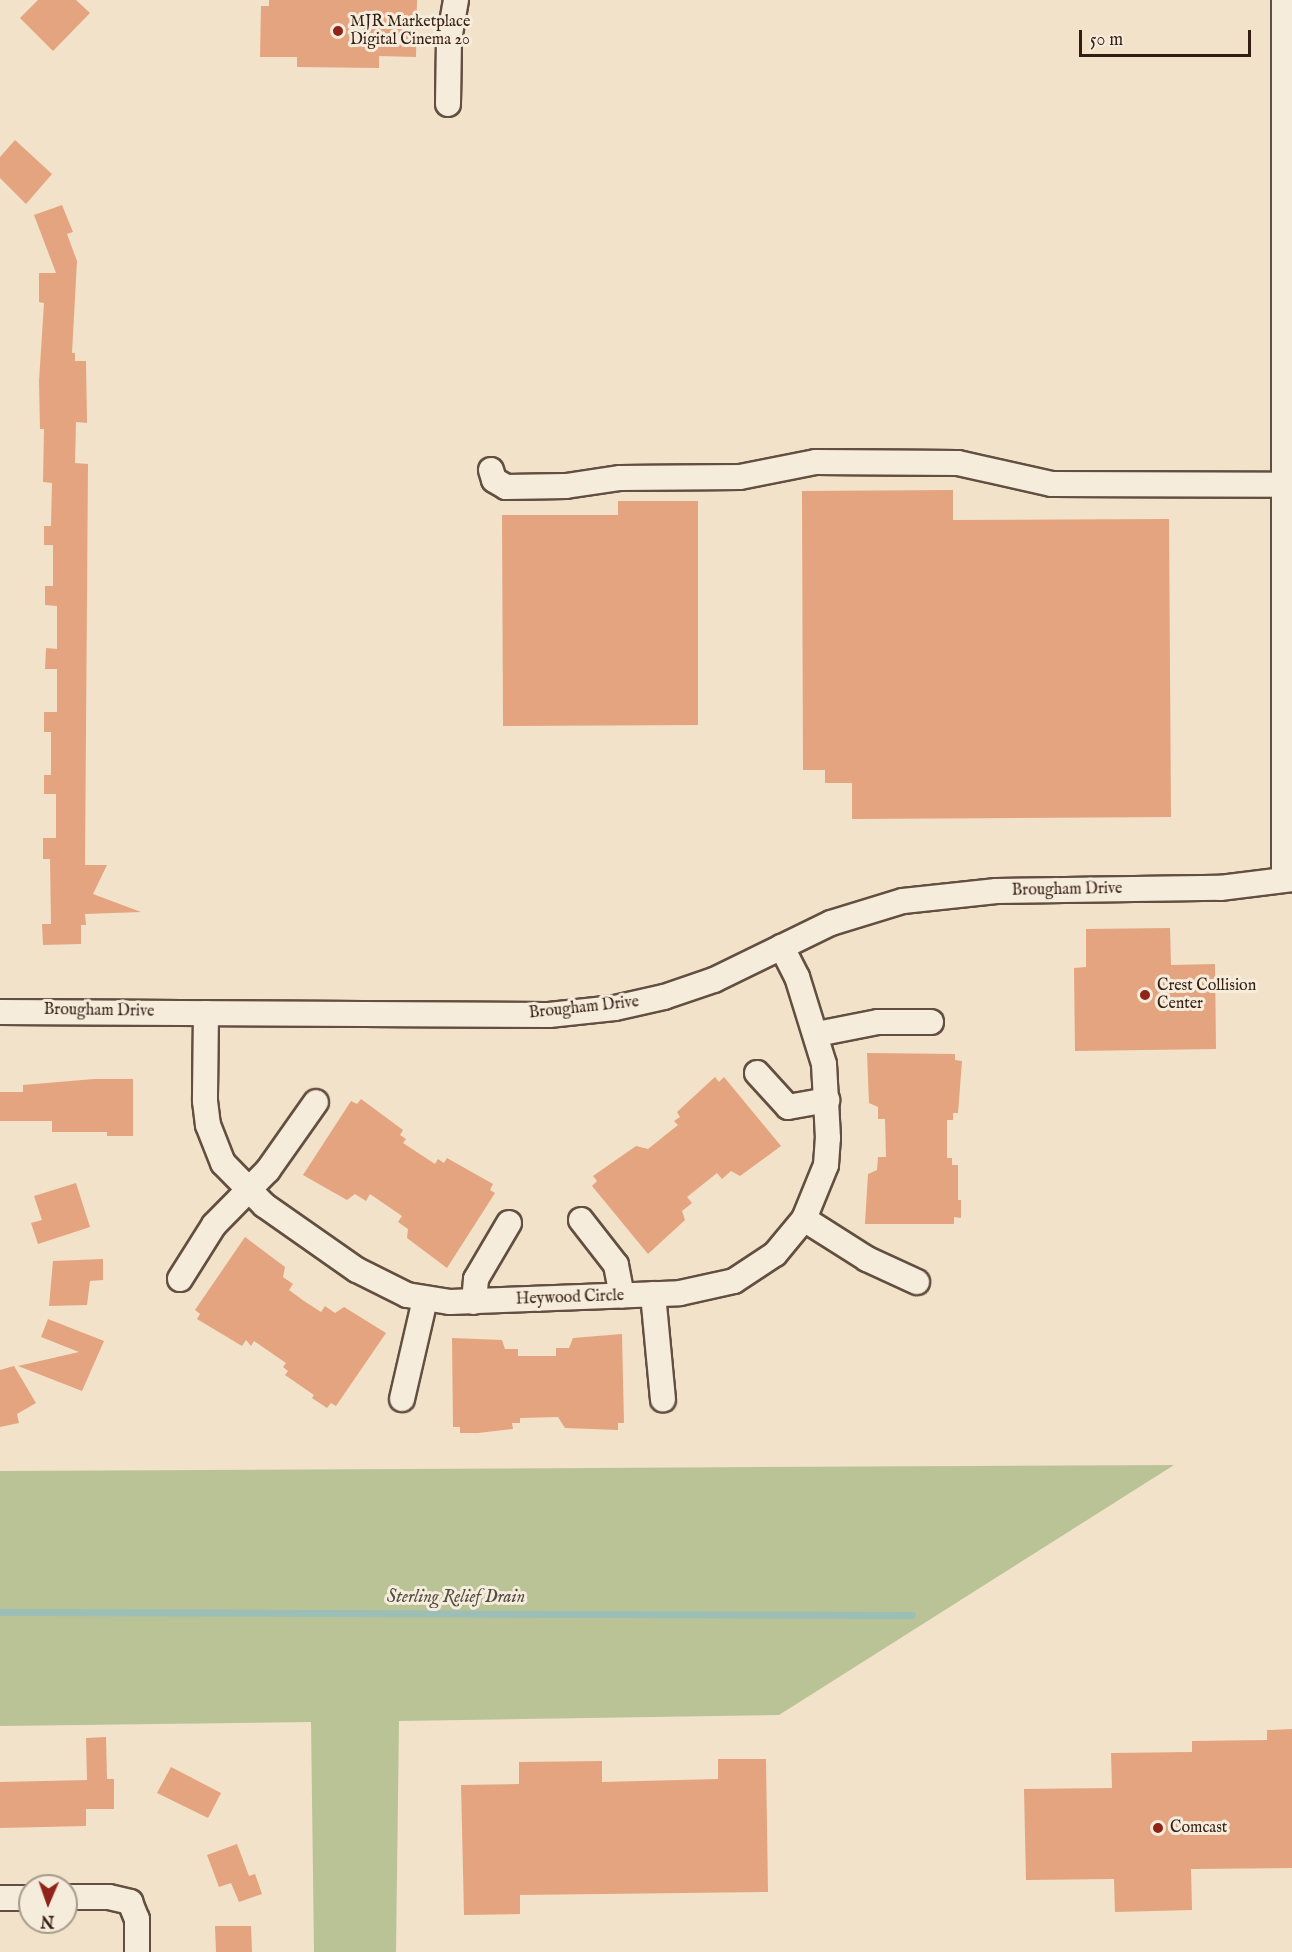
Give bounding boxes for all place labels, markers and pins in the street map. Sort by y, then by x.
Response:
place label: MJR Marketplace Digital Cinema 20 [350,12,470,50]
marker: MJR Marketplace Digital Cinema 20 [331,24,345,38]
place label: Crest Collision Center [1157,976,1256,1014]
marker: Crest Collision Center [1138,988,1152,1002]
place label: Comcast [1170,1818,1227,1838]
marker: Comcast [1151,1821,1165,1835]

